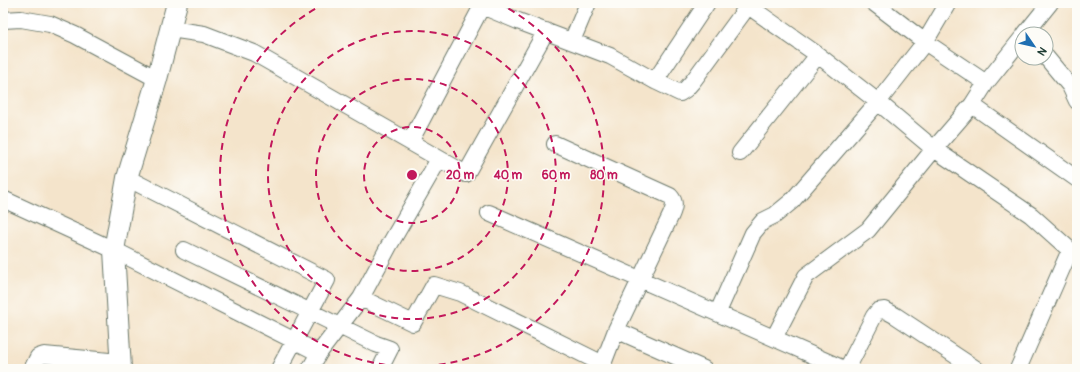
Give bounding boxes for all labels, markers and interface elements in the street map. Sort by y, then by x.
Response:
north arrow [1014,26,1054,66]
text: N [1034,45,1049,58]
centre of rings [405,168,419,182]
text: 20 m [446,168,474,183]
text: 40 m [493,168,523,183]
text: 60 m [542,168,571,183]
text: 80 m [590,168,618,183]

